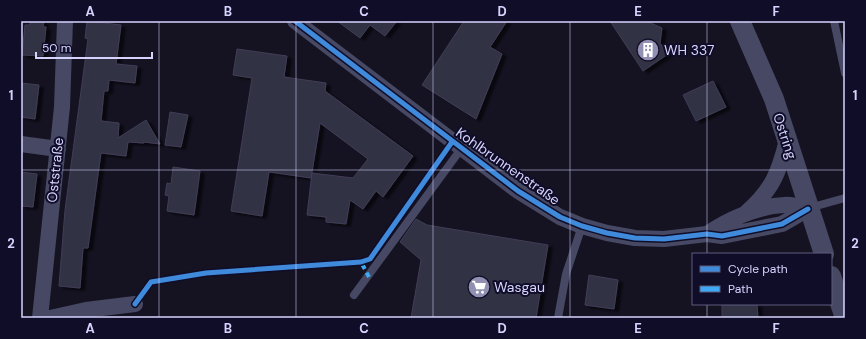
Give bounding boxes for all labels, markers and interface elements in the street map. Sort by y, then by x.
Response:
text: A [85,3,95,20]
text: B [224,3,232,20]
text: C [359,3,369,20]
text: D [497,3,507,20]
text: E [634,3,642,20]
text: F [772,3,780,20]
scale bar [36,34,152,60]
building icon: WH 337 [635,37,661,63]
text: 50 m [42,40,71,56]
place label: WH 337 [664,41,715,59]
text: 1 [9,87,13,104]
text: 1 [853,87,857,104]
street label: Ostring [769,111,801,162]
street label: Kohlbrunnenstraße [452,123,564,209]
street label: Oststraße [43,137,67,203]
text: 2 [7,235,15,252]
text: 2 [851,235,859,252]
legend [692,253,832,305]
text: Cycle path [728,261,788,277]
supermarket icon: Wasgau [466,274,492,300]
place label: Wasgau [494,278,545,296]
text: Path [728,281,753,297]
text: A [85,320,95,337]
text: B [224,320,232,337]
text: C [359,320,369,337]
text: D [497,320,507,337]
text: E [634,320,642,337]
text: F [772,320,780,337]

